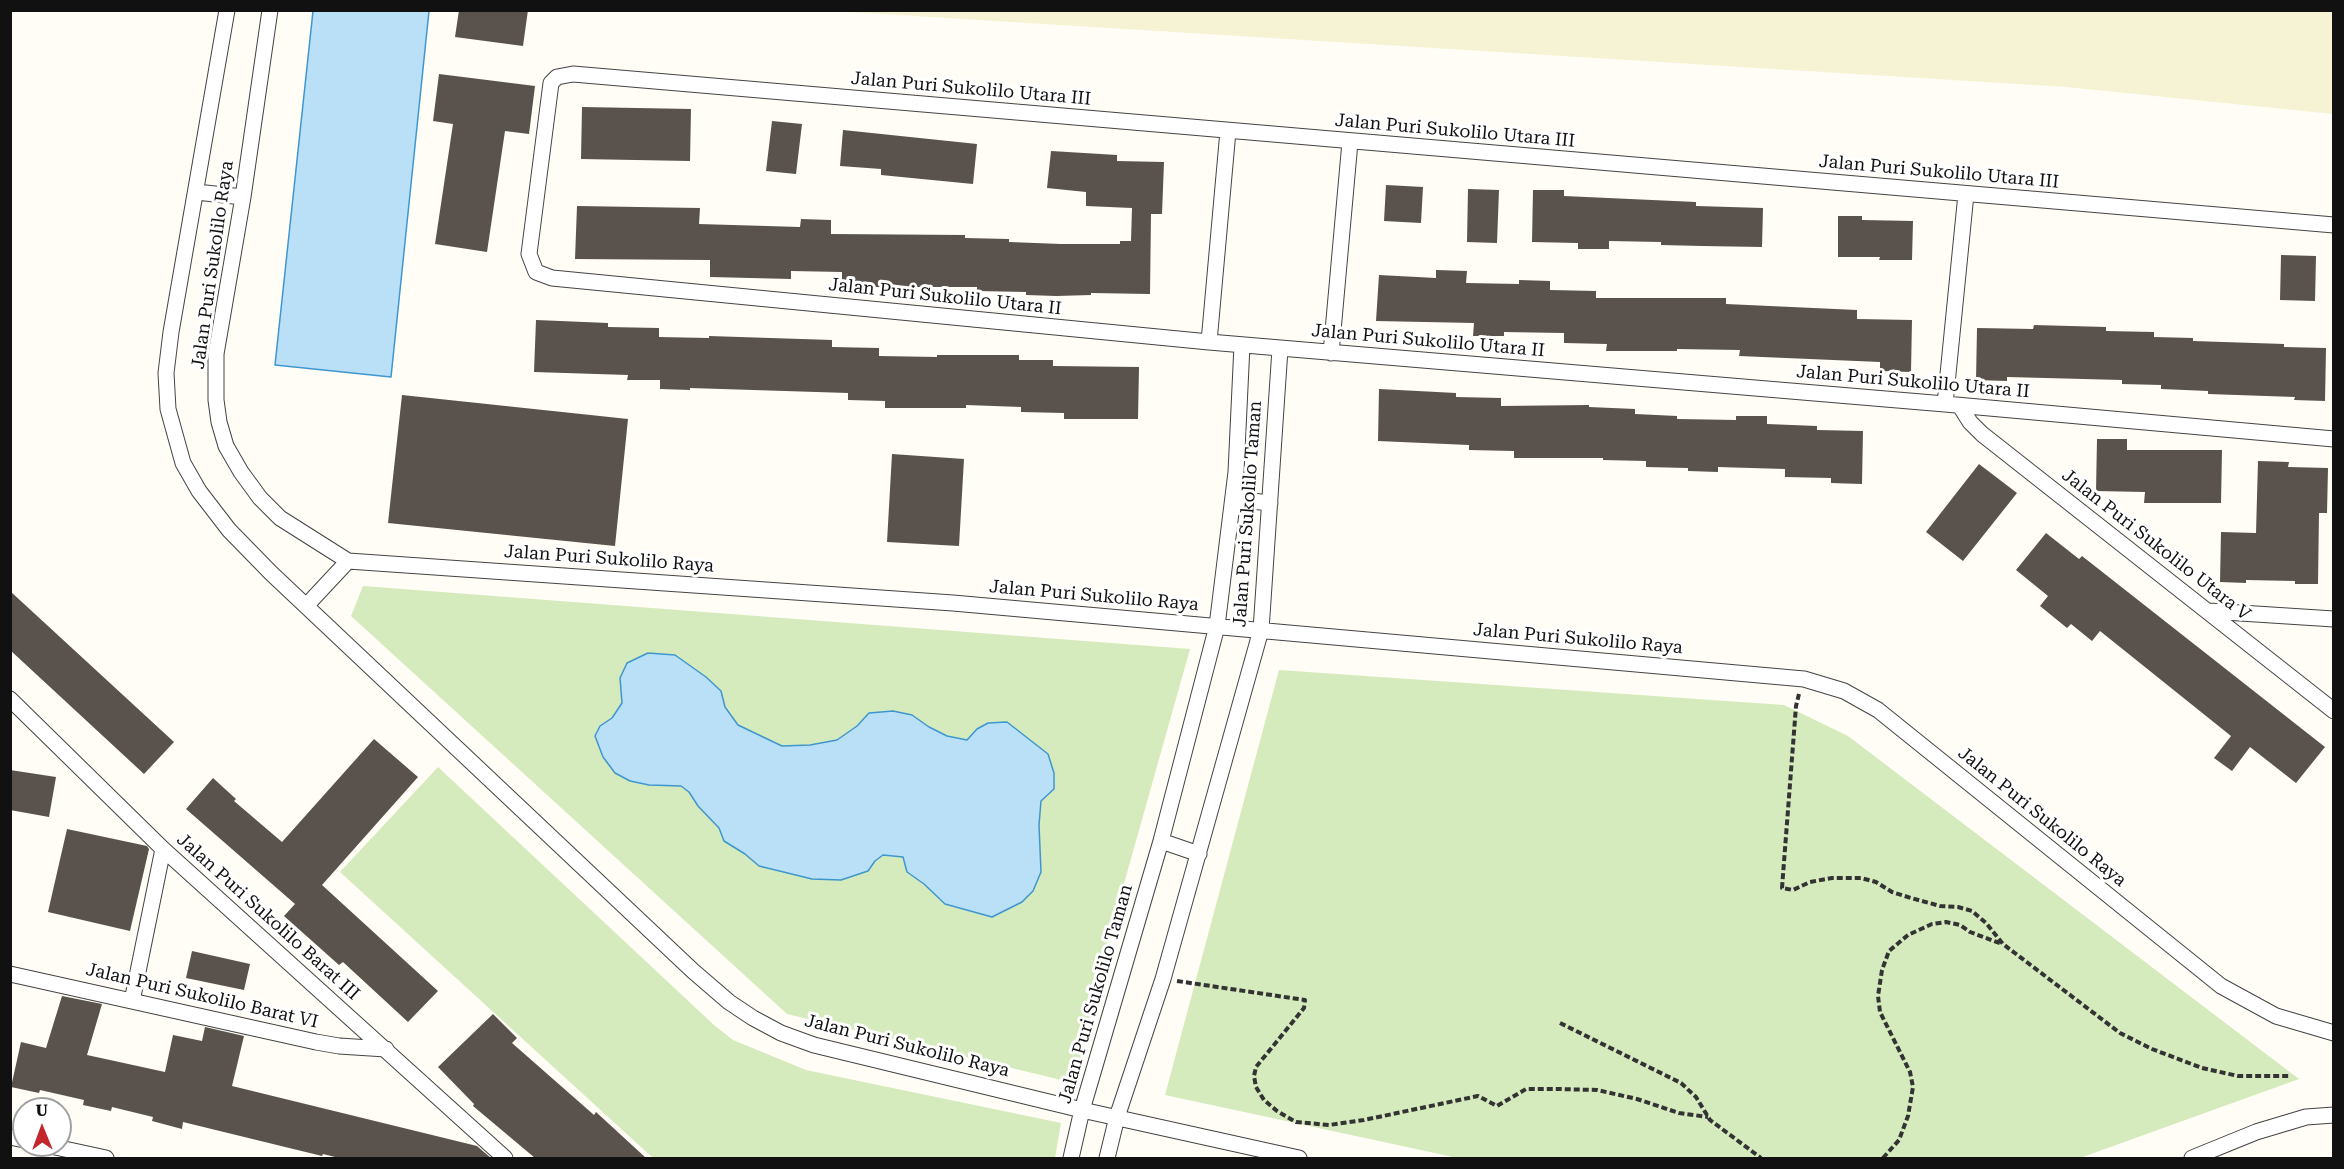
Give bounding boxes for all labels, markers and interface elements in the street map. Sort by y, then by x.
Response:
street label: Jalan Puri Sukolilo Utara III [850,68,1092,110]
street label: Jalan Puri Sukolilo Utara III [1334,110,1576,152]
street label: Jalan Puri Sukolilo Utara III [1818,151,2060,193]
street label: Jalan Puri Sukolilo Raya [188,159,238,371]
street label: Jalan Puri Sukolilo Utara II [827,274,1063,320]
street label: Jalan Puri Sukolilo Utara II [1310,320,1546,362]
street label: Jalan Puri Sukolilo Utara II [1795,361,2031,403]
street label: Jalan Puri Sukolilo Taman [1229,400,1267,628]
street label: Jalan Puri Sukolilo Utara V [2057,465,2255,625]
street label: Jalan Puri Sukolilo Raya [503,541,715,577]
street label: Jalan Puri Sukolilo Raya [988,576,1200,616]
street label: Jalan Puri Sukolilo Raya [1472,619,1684,659]
street label: Jalan Puri Sukolilo Raya [1954,742,2130,892]
street label: Jalan Puri Sukolilo Barat III [172,829,364,1005]
street label: Jalan Puri Sukolilo Taman [1054,882,1138,1106]
street label: Jalan Puri Sukolilo Barat VI [84,959,320,1033]
street label: Jalan Puri Sukolilo Raya [802,1010,1012,1082]
north arrow [12,1097,72,1157]
text: U [35,1101,48,1120]

